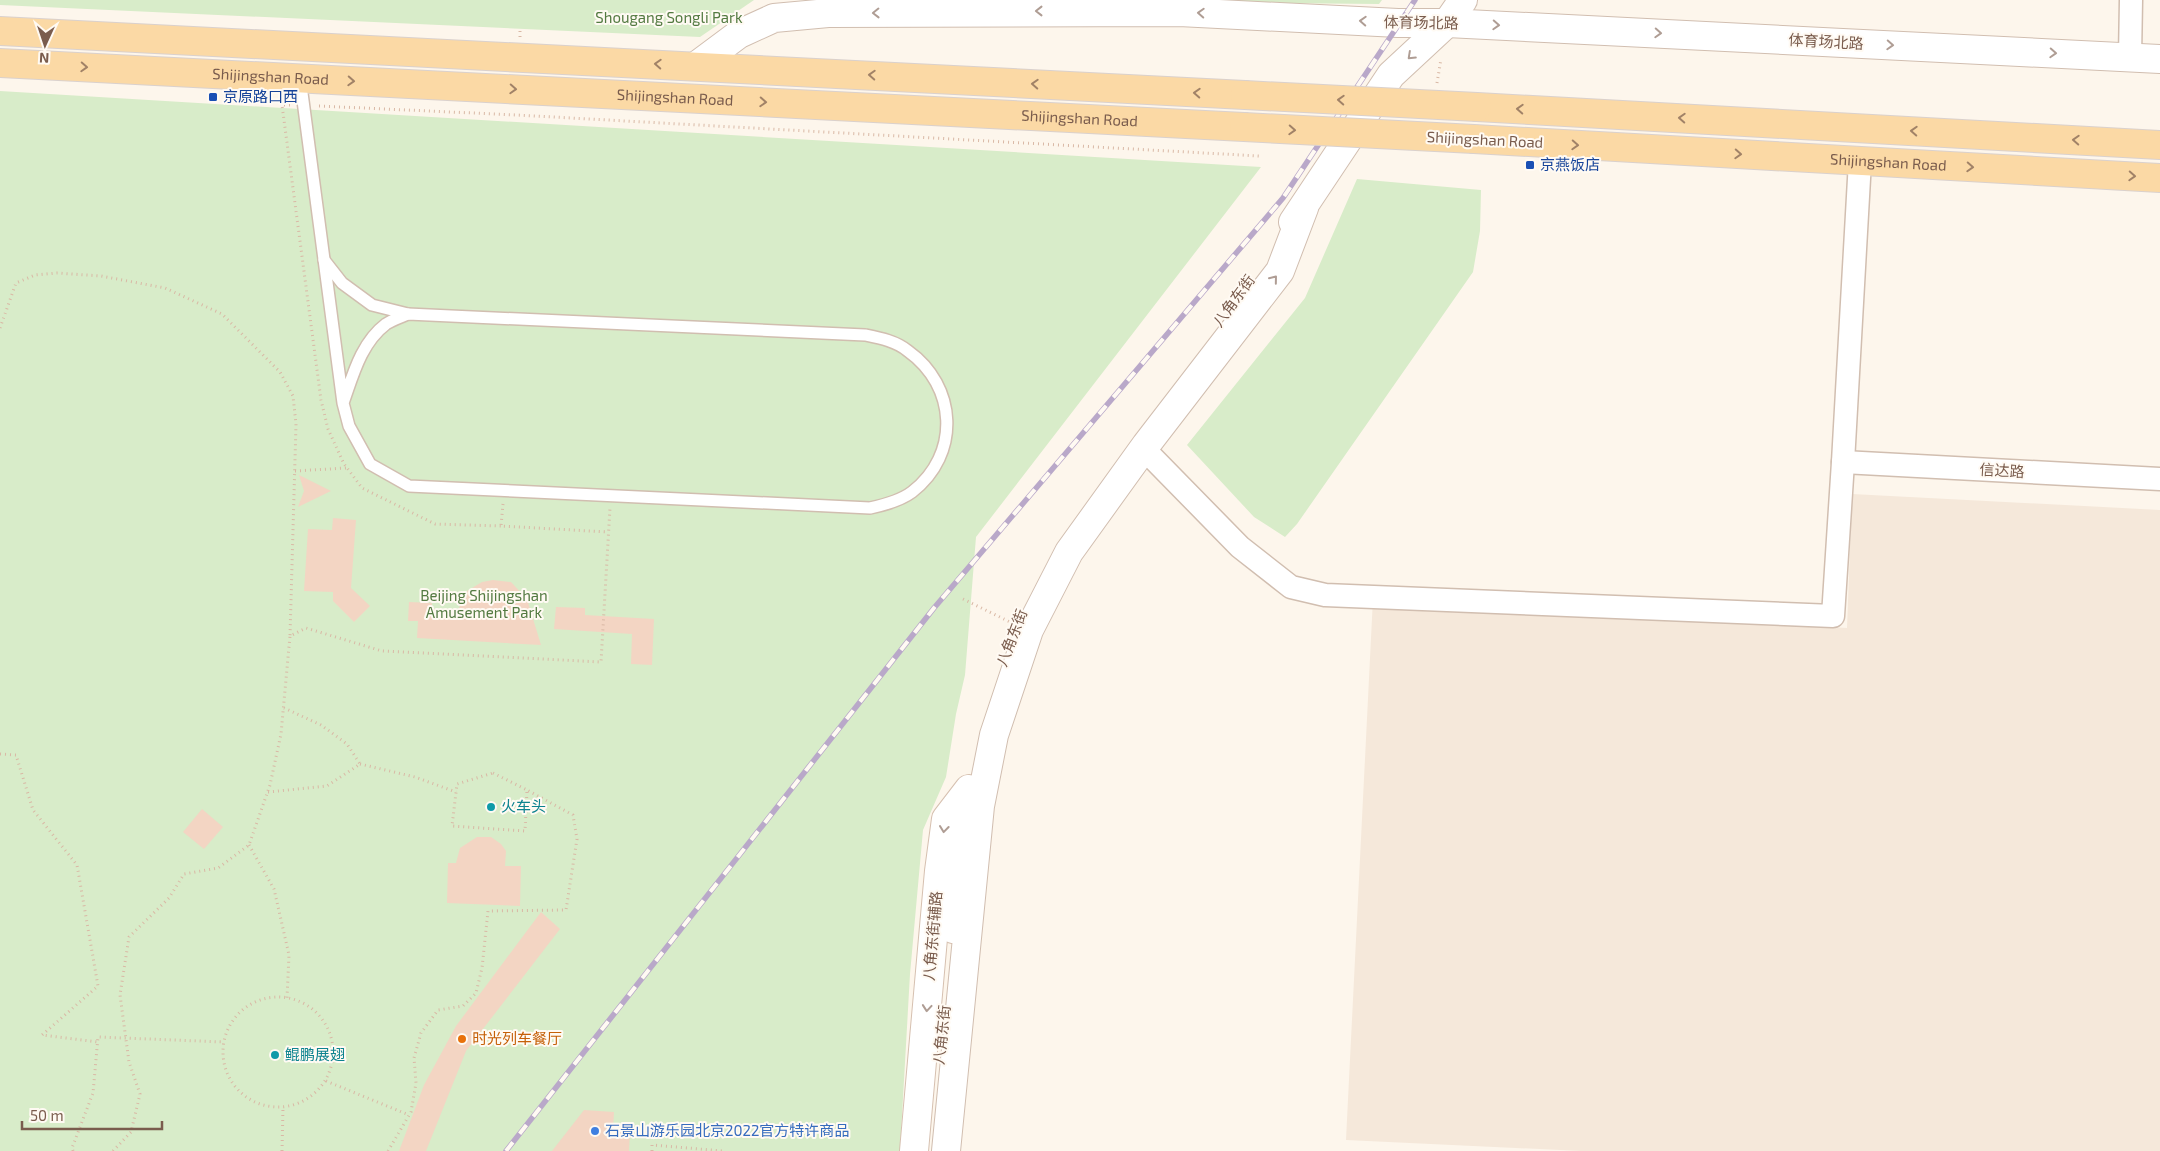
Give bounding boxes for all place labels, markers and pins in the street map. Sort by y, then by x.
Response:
place label: 京原路口西 [223,87,298,105]
marker: 京原路口西 [207,91,219,103]
place label: 京燕饭店 [1540,155,1600,173]
marker: 京燕饭店 [1524,159,1536,171]
place label: 火车头 [501,797,546,815]
marker: 火车头 [485,801,497,813]
place label: 时光列车餐厅 [472,1029,562,1047]
marker: 时光列车餐厅 [456,1033,468,1045]
place label: 鲲鹏展翅 [285,1045,345,1063]
marker: 鲲鹏展翅 [269,1049,281,1061]
place label: 石景山游乐园北京2022官方特许商品 [605,1121,849,1139]
marker: 石景山游乐园北京2022官方特许商品 [589,1125,601,1137]

